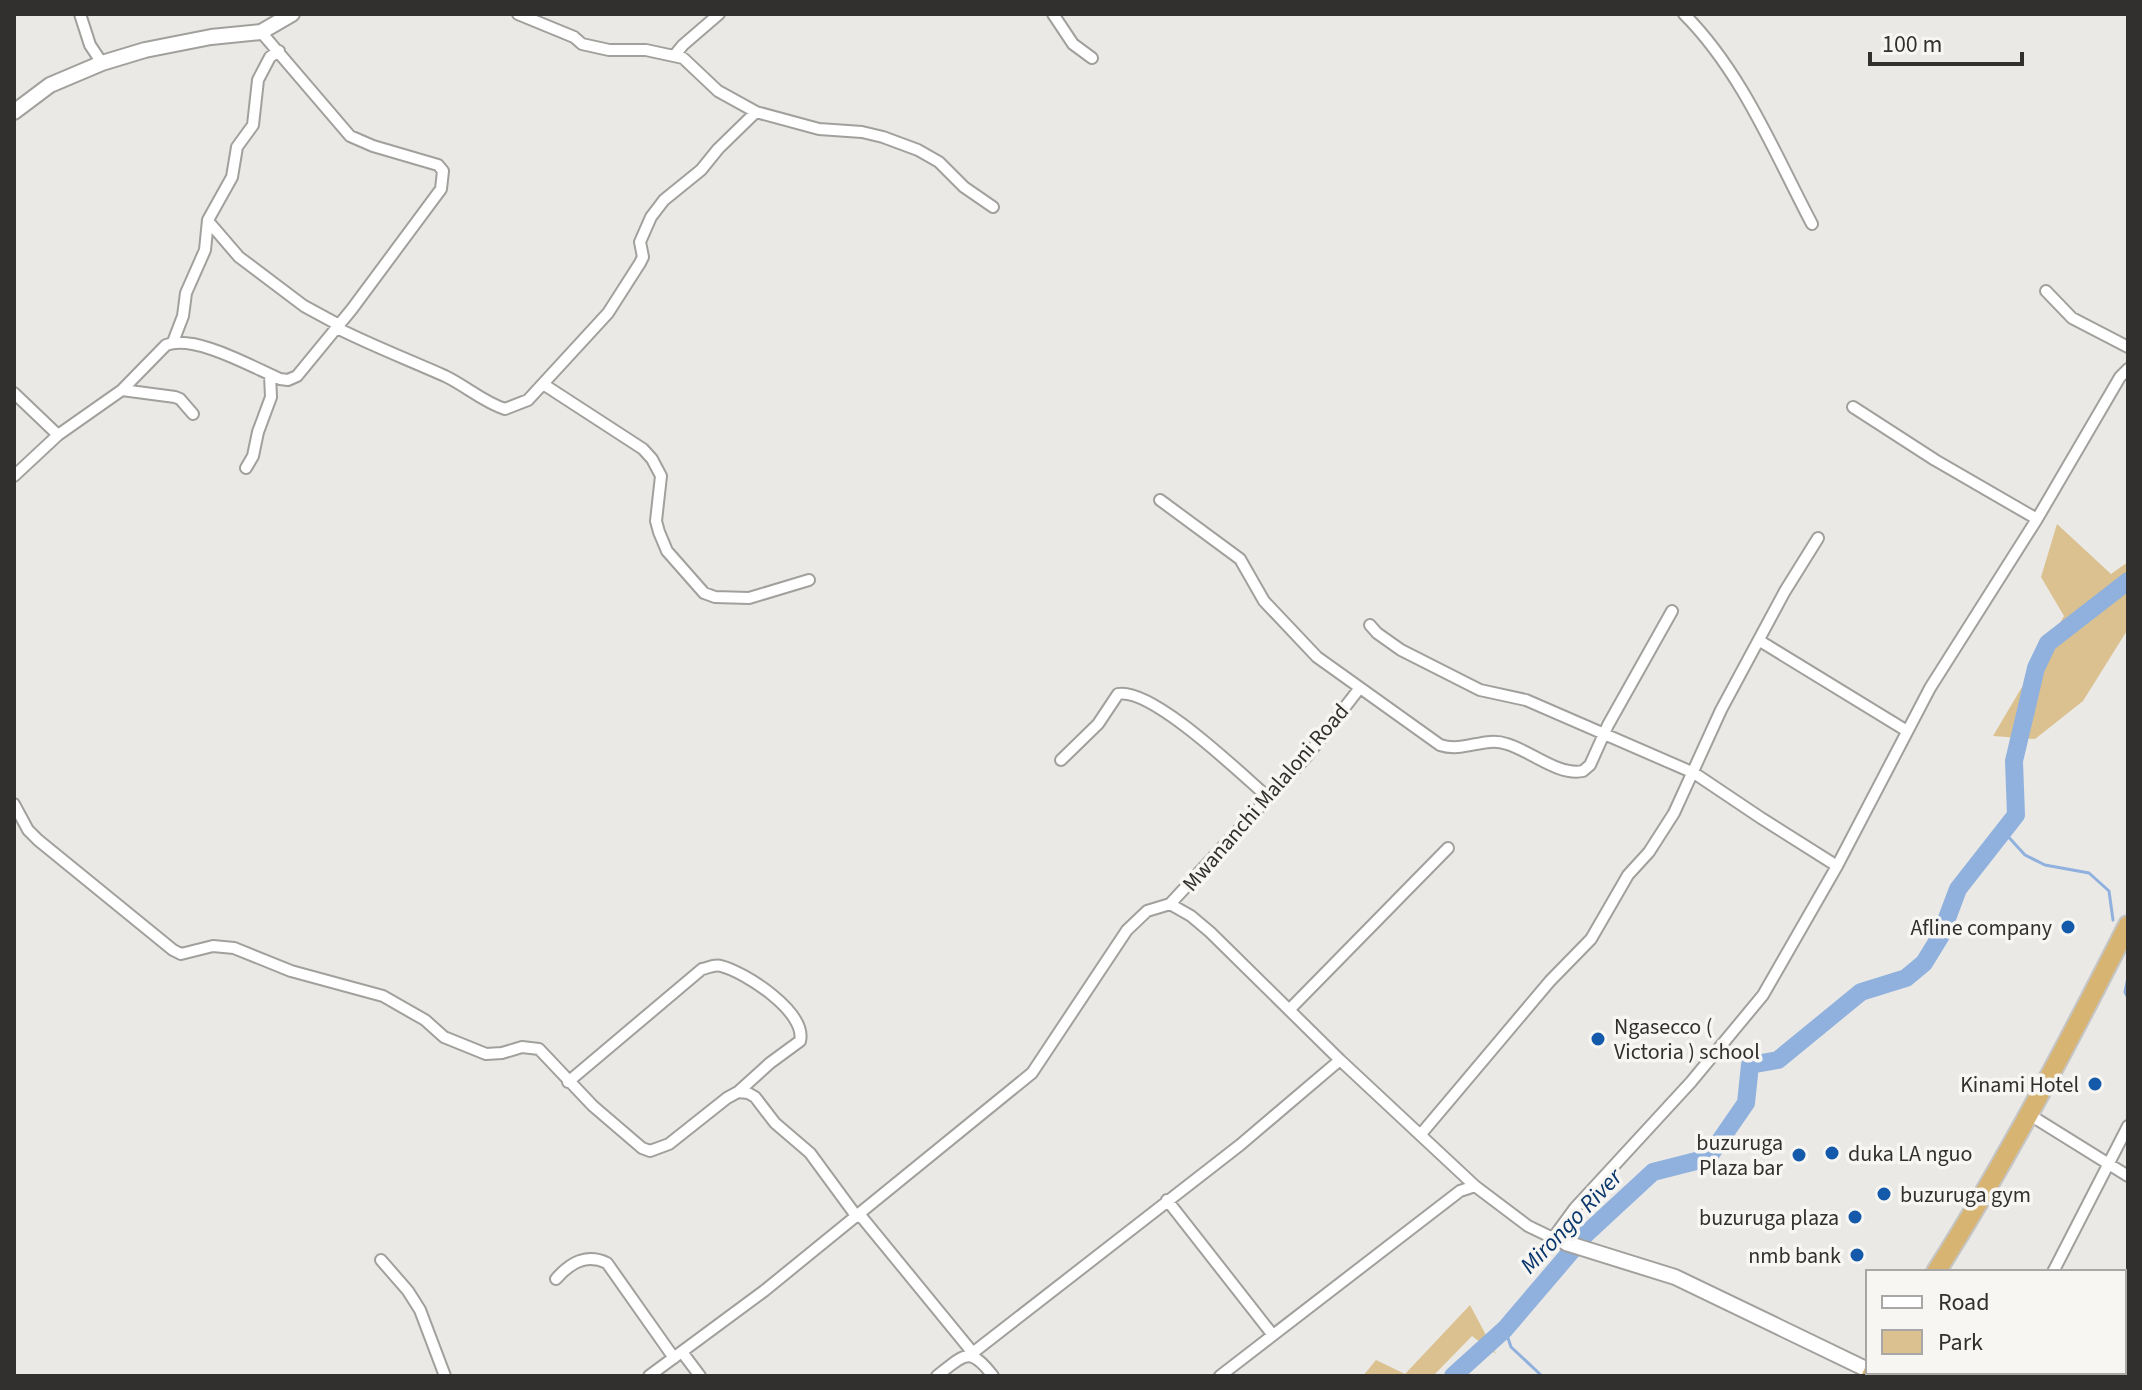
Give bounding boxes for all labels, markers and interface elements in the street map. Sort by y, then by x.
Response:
scale bar [1870,16,2022,66]
text: 100 m [1882,27,1942,62]
street label: Mwananchi Malaloni Road [1175,697,1357,899]
place label: Afline company [1910,912,2053,944]
marker: Afline company [2059,918,2077,936]
place label: Ngasecco ( Victoria ) school [1614,1011,1760,1068]
marker: Ngasecco ( Victoria ) school [1589,1030,1607,1048]
place label: Kinami Hotel [1960,1069,2079,1101]
marker: Kinami Hotel [2086,1075,2104,1093]
place label: buzuruga Plaza bar [1696,1127,1783,1184]
place label: duka LA nguo [1848,1138,1972,1170]
marker: duka LA nguo [1823,1144,1841,1162]
marker: buzuruga Plaza bar [1790,1146,1808,1164]
water label: Mirongo River [1512,1159,1632,1282]
place label: buzuruga gym [1900,1179,2031,1211]
marker: buzuruga gym [1875,1185,1893,1203]
place label: buzuruga plaza [1699,1202,1839,1234]
marker: buzuruga plaza [1846,1208,1864,1226]
place label: nmb bank [1748,1240,1841,1272]
marker: nmb bank [1848,1246,1866,1264]
legend [1866,1270,2126,1374]
text: Road [1938,1285,1990,1320]
text: Park [1938,1325,1983,1360]

